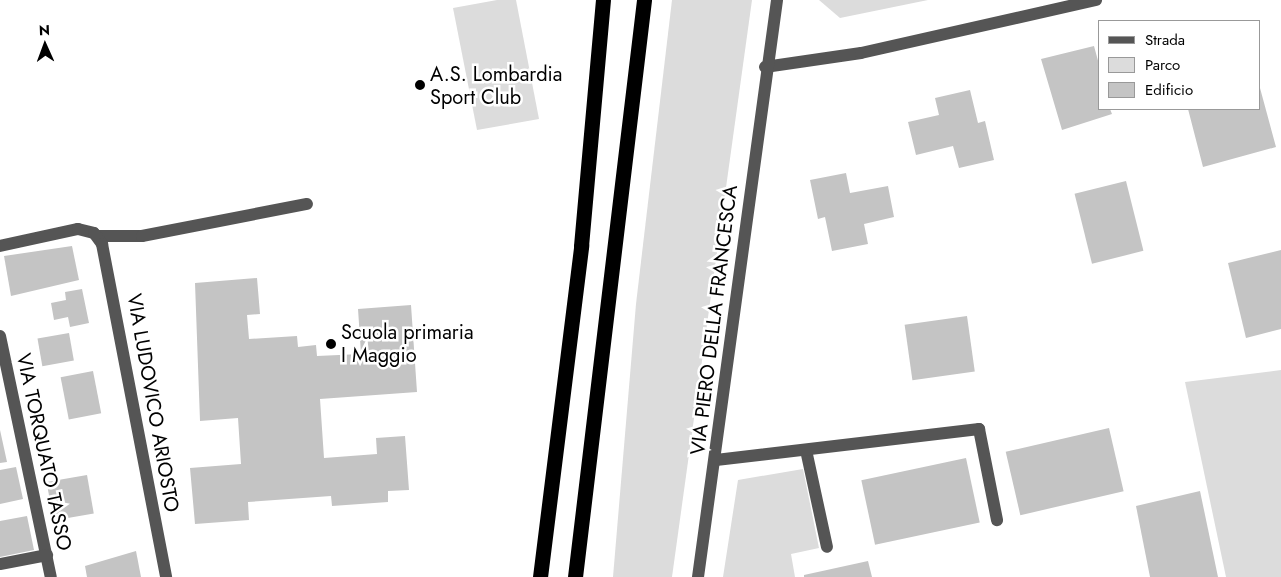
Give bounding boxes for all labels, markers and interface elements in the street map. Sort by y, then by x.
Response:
north arrow [20,20,70,70]
text: N [39,20,50,40]
legend [1098,20,1261,110]
text: Strada [1145,29,1185,51]
text: Parco [1145,54,1180,76]
place label: A.S. Lombardia Sport Club [430,62,562,109]
marker: A.S. Lombardia Sport Club [414,79,426,91]
text: Edificio [1145,79,1193,101]
street label: VIA PIERO DELLA FRANCESCA [686,184,742,456]
street label: VIA LUDOVICO ARIOSTO [122,292,184,514]
place label: Scuola primaria I Maggio [341,320,474,367]
marker: Scuola primaria I Maggio [325,338,337,350]
street label: VIA TORQUATO TASSO [11,351,77,553]

